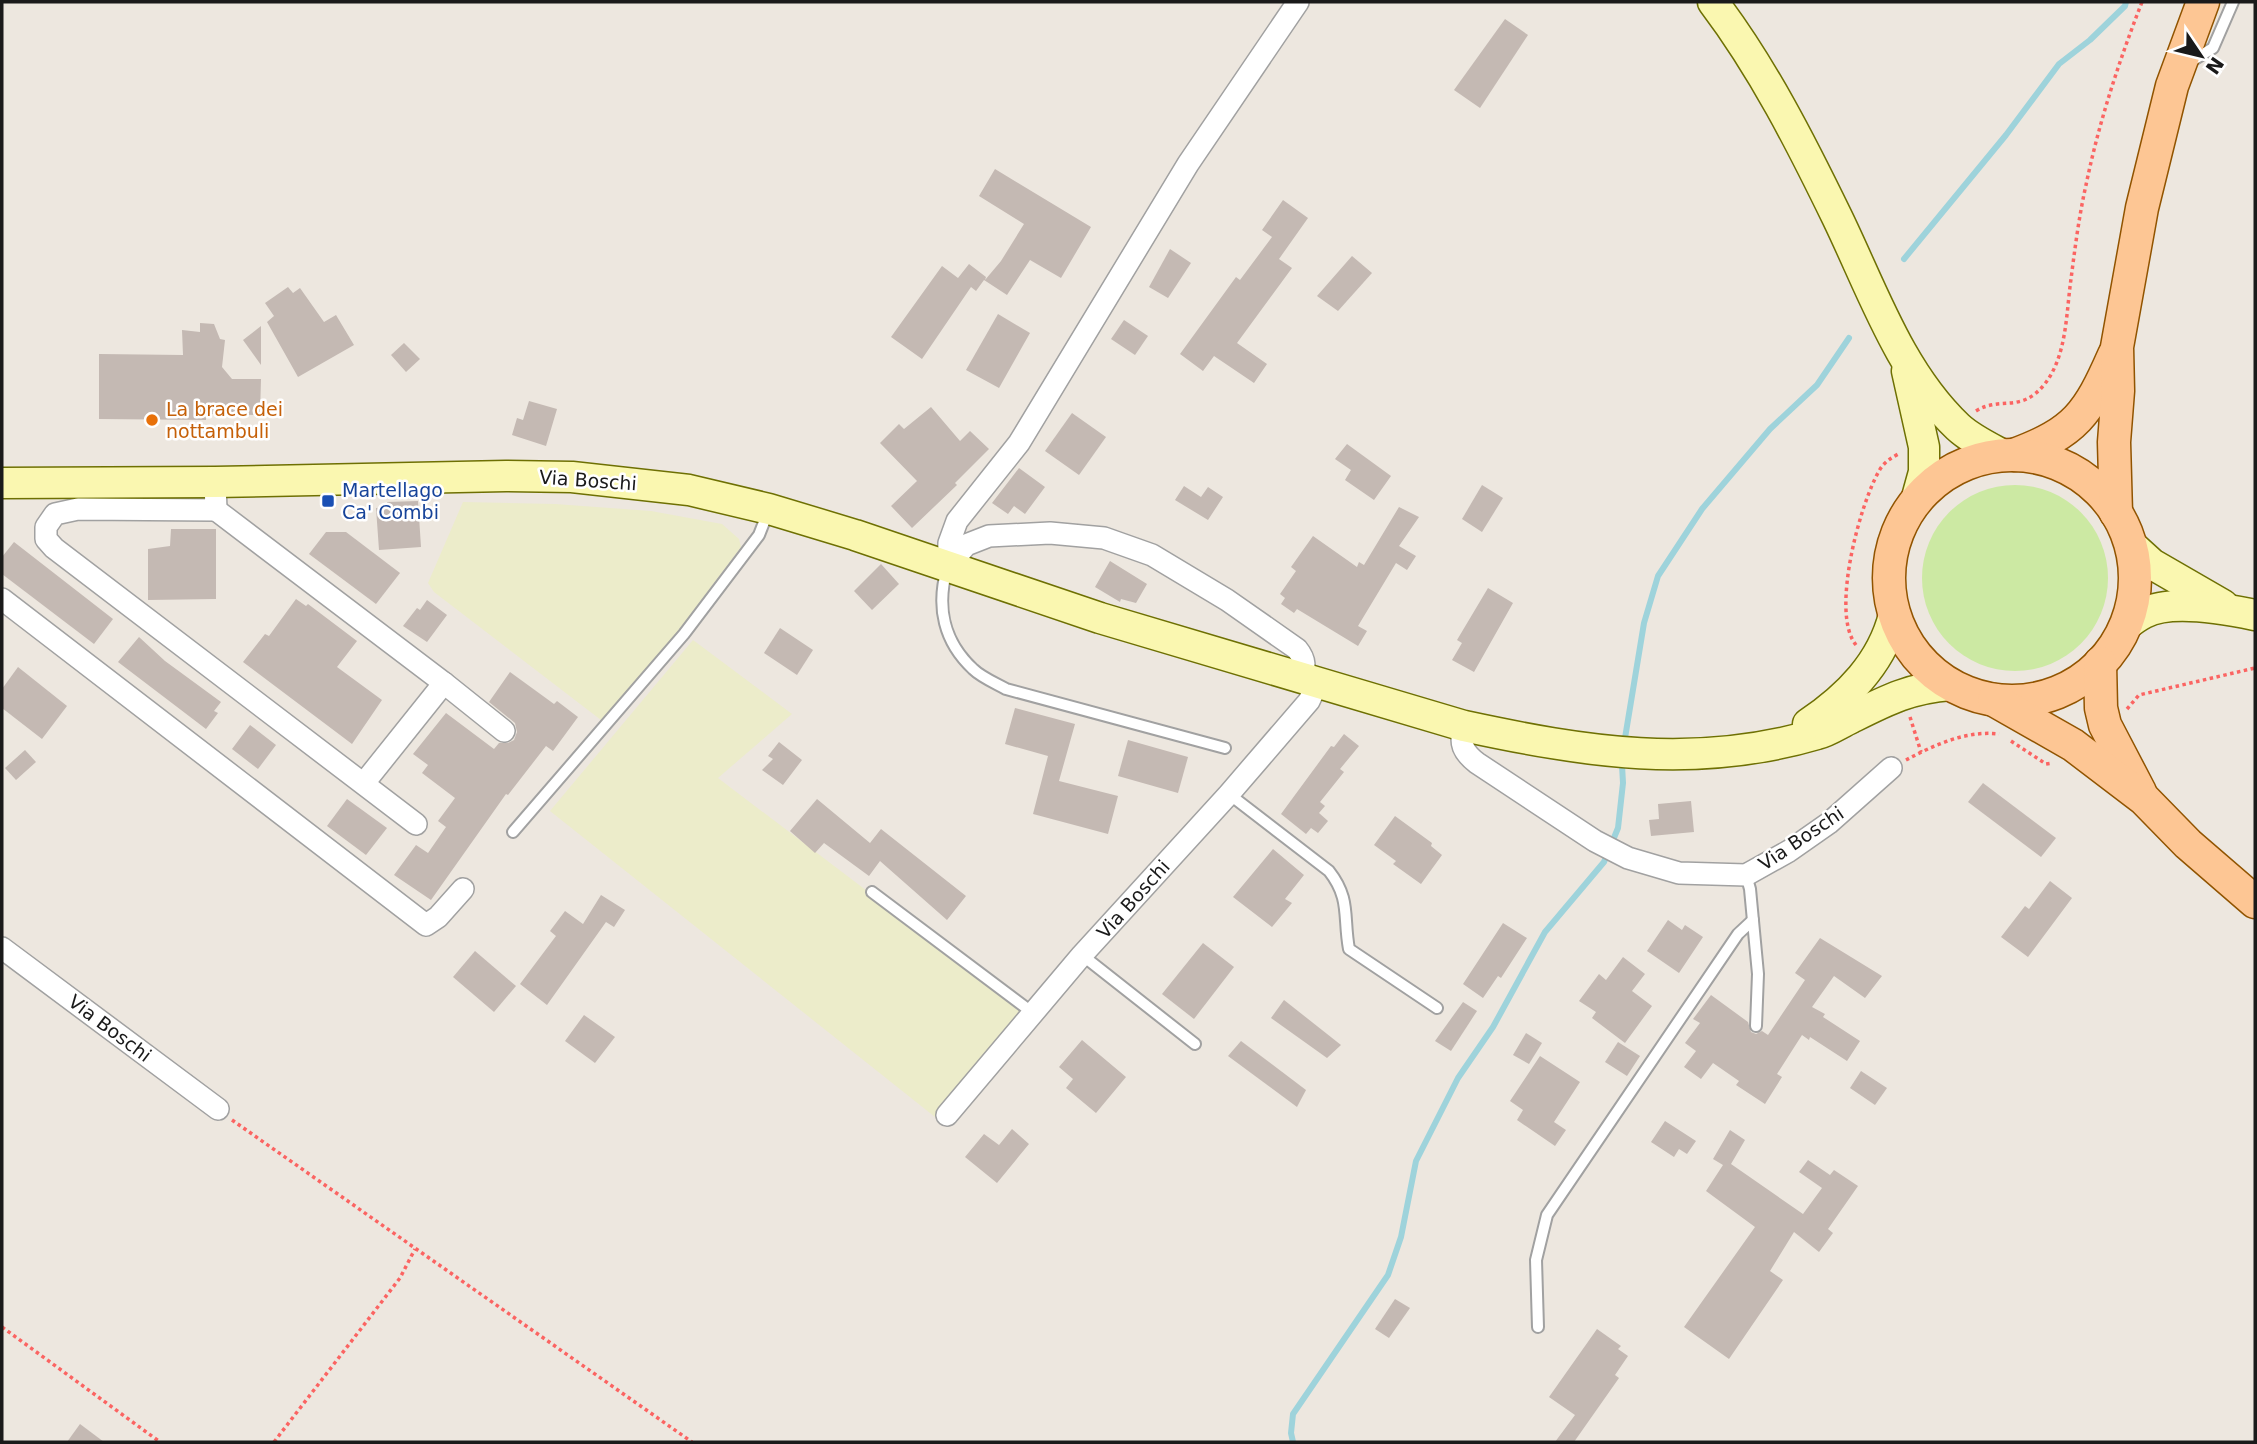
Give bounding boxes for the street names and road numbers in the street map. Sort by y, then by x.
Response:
street label: Via Boschi [538,466,638,494]
street label: Via Boschi [1754,802,1848,874]
street label: Via Boschi [1092,855,1174,943]
street label: Via Boschi [64,990,156,1066]

